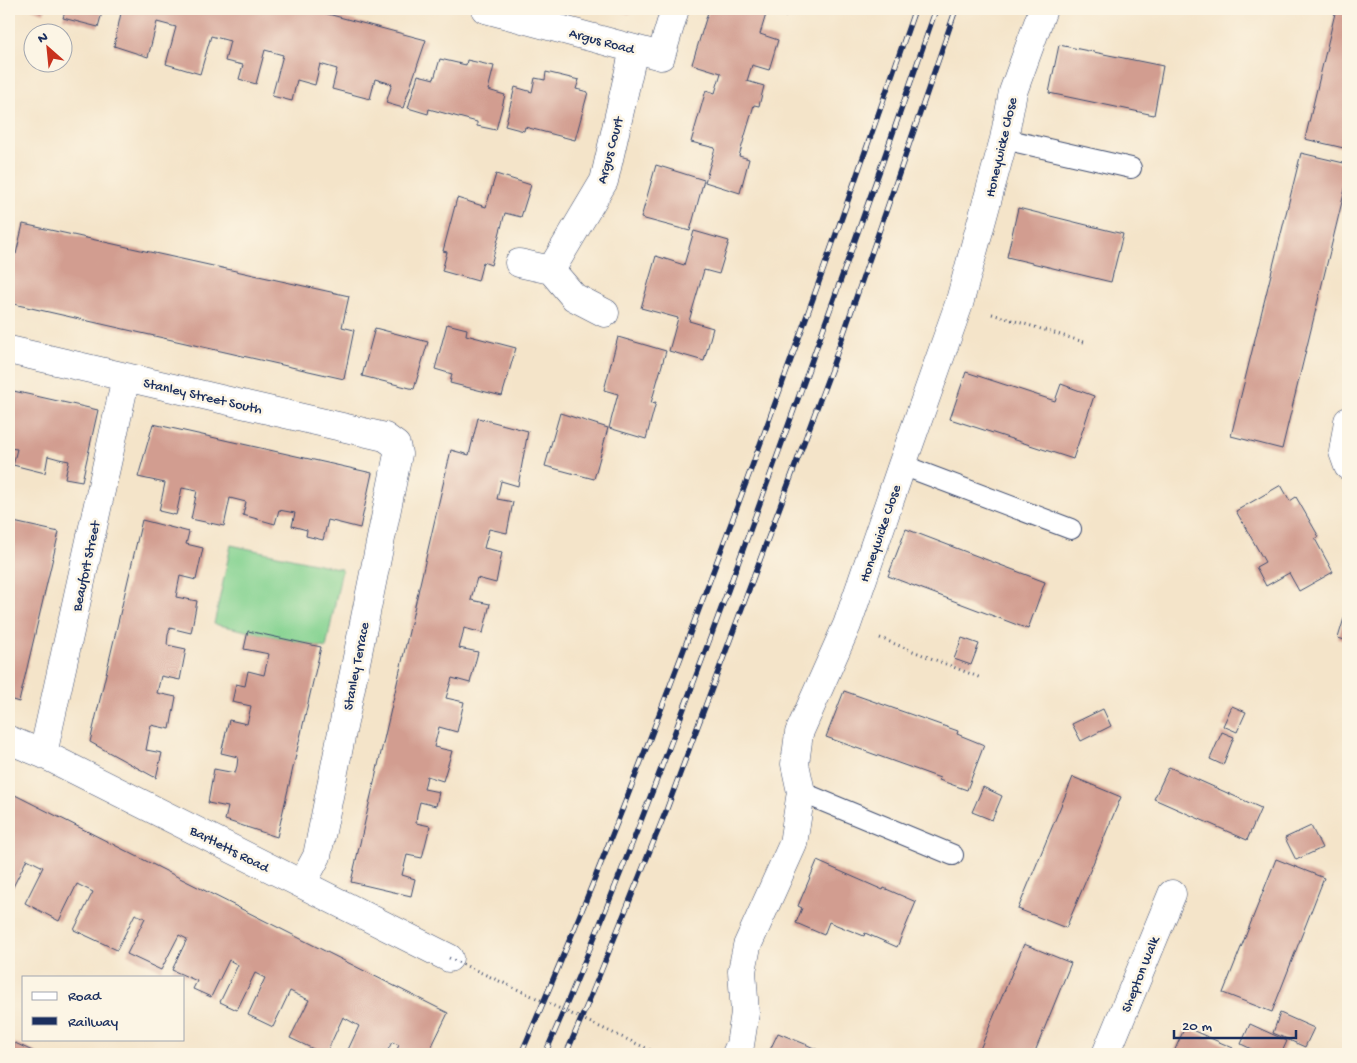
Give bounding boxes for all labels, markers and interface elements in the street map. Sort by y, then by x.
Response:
north arrow [22,22,72,72]
street label: Argus Road [567,26,638,60]
text: N [35,29,51,48]
street label: Honeywicke Close [983,95,1022,199]
street label: Argus Court [594,114,629,186]
street label: Stanley Street South [141,376,264,419]
street label: Honeywicke Close [857,482,906,585]
street label: Beaufort Street [69,519,106,614]
street label: Stanley Terrace [341,620,374,712]
street label: Bartletts Road [186,823,273,878]
street label: Shepton Walk [1118,933,1165,1015]
legend [22,976,185,1040]
text: Road [68,988,102,1006]
scale bar [1174,1008,1297,1040]
text: Railway [68,1014,119,1032]
text: 20 m [1182,1018,1212,1036]

